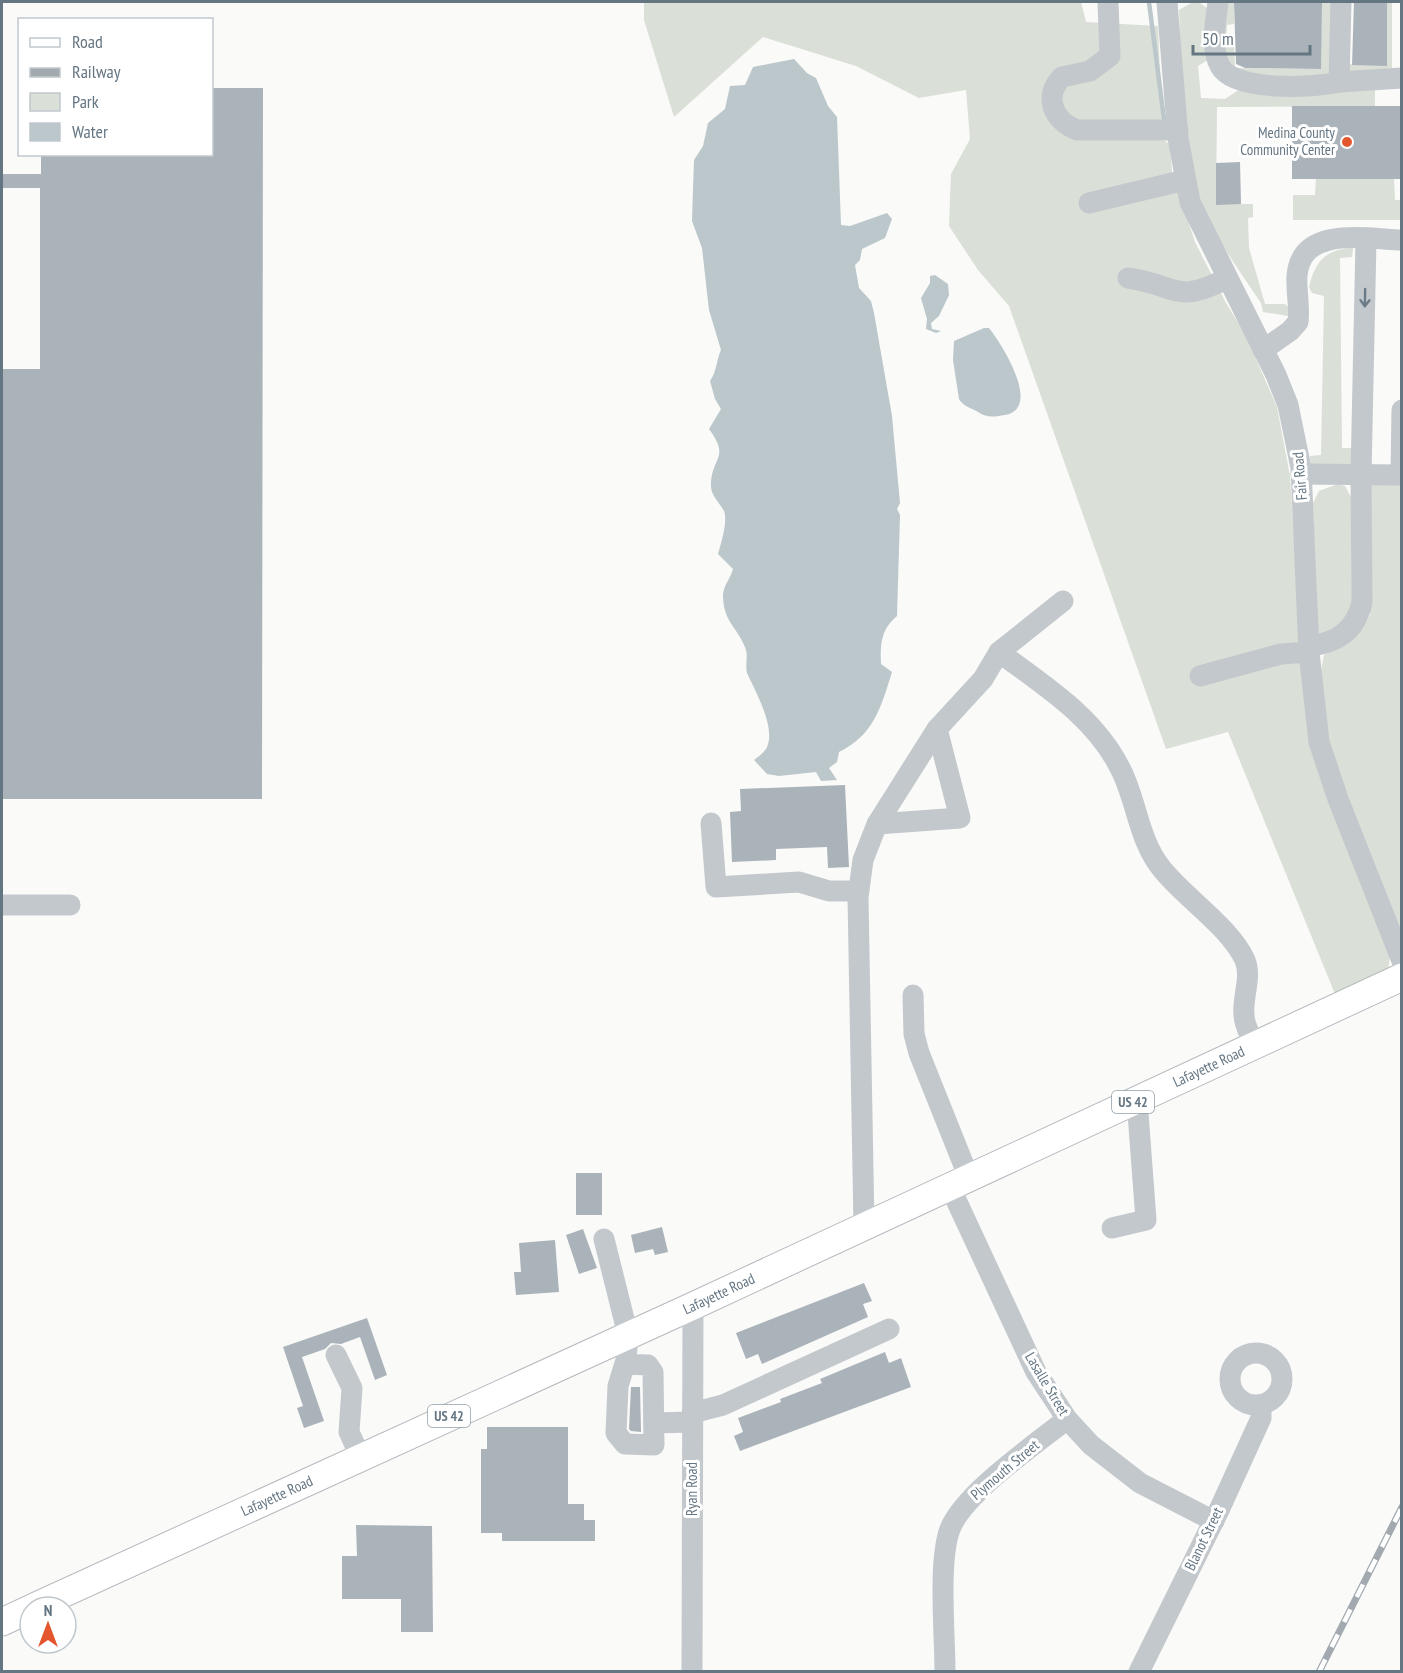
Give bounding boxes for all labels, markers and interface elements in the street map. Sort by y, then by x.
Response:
legend [18,18,213,156]
scale bar [1193,18,1310,56]
text: 50 m [1202,27,1234,50]
text: Road [72,30,103,53]
text: Railway [72,60,121,83]
text: Park [72,90,99,113]
text: Water [72,120,108,143]
place label: Medina County Community Center [1240,123,1336,159]
marker: Medina County Community Center [1340,135,1354,149]
one-way arrow [1359,287,1371,307]
street label: Fair Road [1288,451,1311,501]
street label: Lafayette Road [1170,1041,1247,1091]
road number: US 42 [1112,1091,1154,1113]
street label: Lafayette Road [680,1269,758,1318]
street label: Lasalle Street [1021,1349,1074,1419]
road number: US 42 [428,1405,470,1427]
street label: Plymouth Street [967,1435,1043,1504]
street label: Ryan Road [682,1462,701,1516]
street label: Lafayette Road [238,1471,316,1520]
street label: Blanot Street [1180,1504,1227,1573]
north arrow [18,1595,78,1655]
text: N [44,1600,52,1620]

